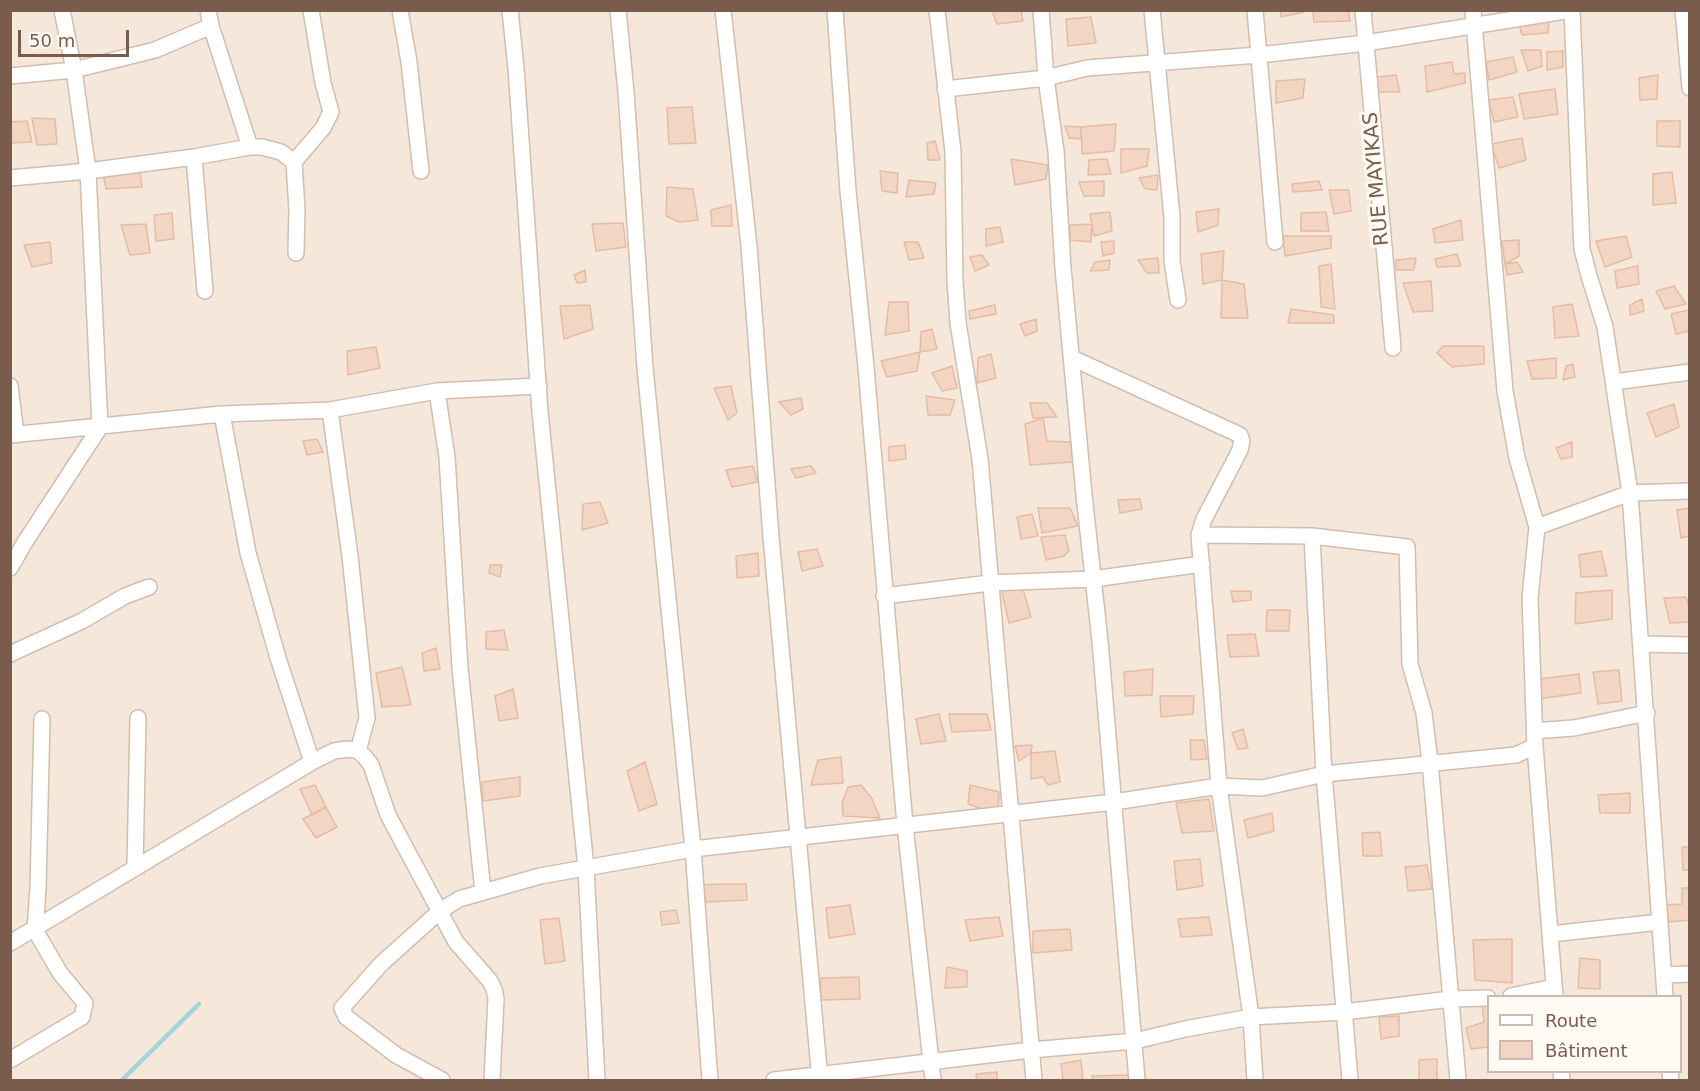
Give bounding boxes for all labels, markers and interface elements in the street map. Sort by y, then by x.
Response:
scale bar [21,18,132,56]
text: 50 m [29,30,75,51]
street label: RUE MAYIKAS [1359,111,1395,247]
legend [1487,995,1682,1073]
text: Route [1545,1010,1597,1031]
text: Bâtiment [1545,1040,1628,1061]

